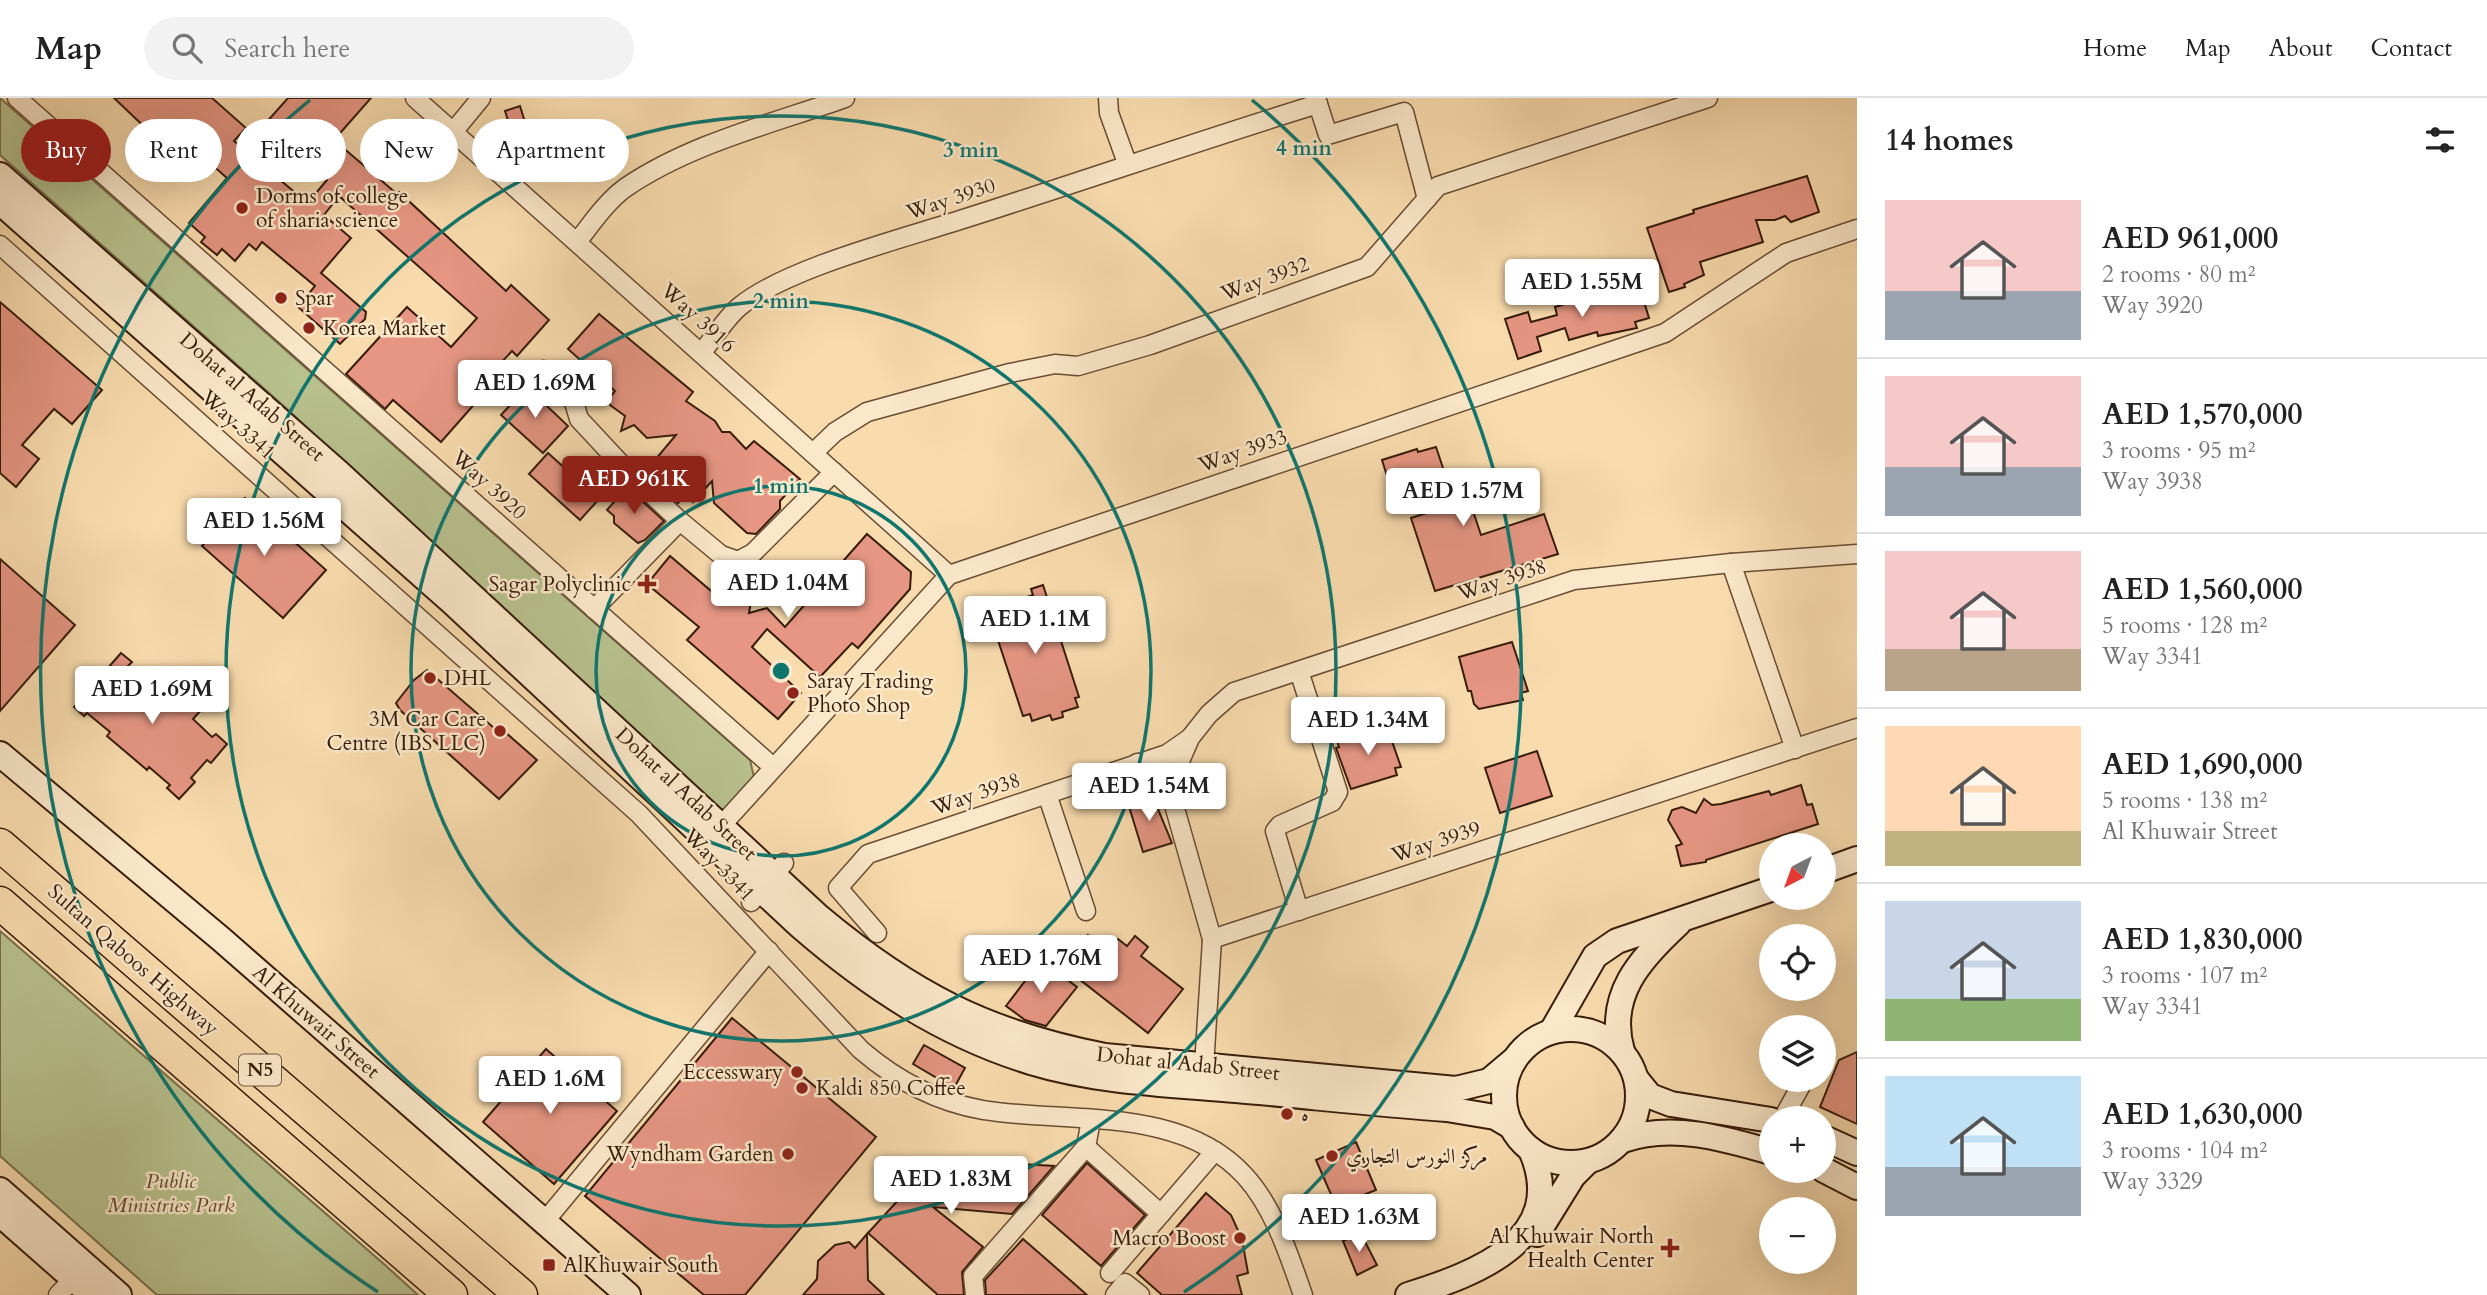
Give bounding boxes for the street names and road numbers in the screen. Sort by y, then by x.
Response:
street label: Way 3930 [902,171,999,227]
street label: Way 3932 [1216,250,1313,309]
street label: Way 3916 [653,276,742,360]
street label: Dohat al Adab Street [173,326,331,469]
street label: Way 3341 [193,383,282,467]
street label: Way 3933 [1194,422,1291,480]
street label: Way 3920 [444,443,533,527]
street label: Way 3938 [1453,552,1550,608]
street label: Dohat al Adab Street [609,721,763,868]
street label: Way 3938 [927,765,1024,823]
street label: Way 3939 [1387,814,1484,870]
street label: Way 3341 [676,821,761,908]
street label: Sultan Qaboos Highway [41,877,225,1043]
street label: Al Khuwair Street [246,958,386,1086]
street label: Dohat al Adab Street [1095,1040,1281,1088]
road number: N5 [239,1054,281,1086]

